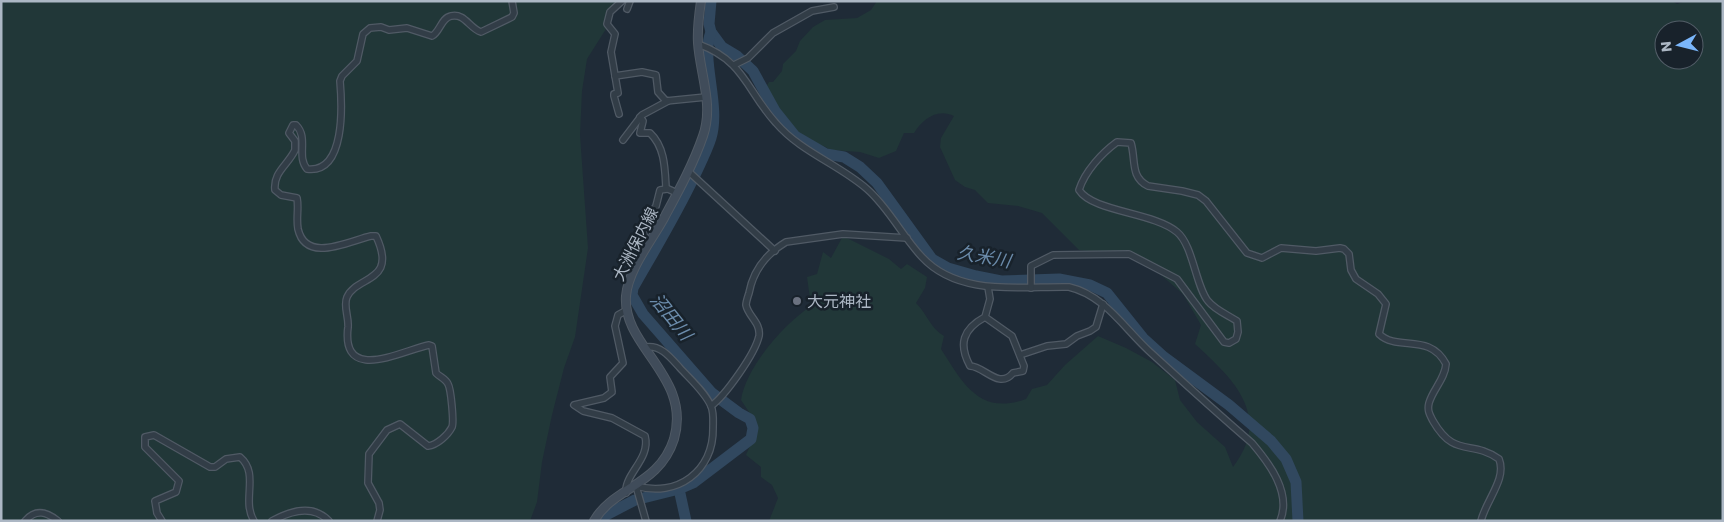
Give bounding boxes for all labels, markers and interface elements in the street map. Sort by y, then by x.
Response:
north arrow [1654,20,1704,70]
text: N [1656,40,1677,53]
street label: 大洲保内線 [607,203,664,285]
water label: 久米川 [955,240,1015,274]
water label: 沼田川 [645,288,699,347]
place label: 大元神社 [807,290,871,313]
marker: 大元神社 [791,295,803,307]

